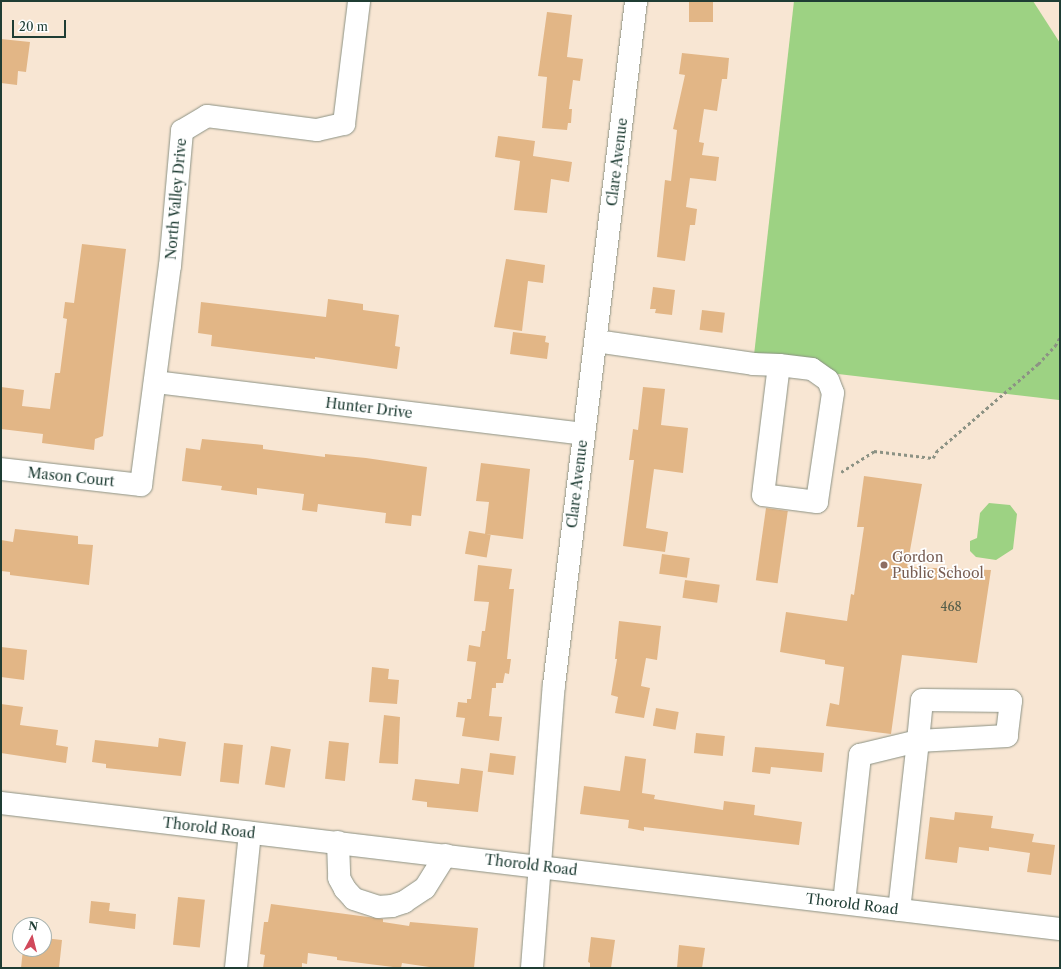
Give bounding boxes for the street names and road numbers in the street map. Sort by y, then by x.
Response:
street label: Clare Avenue [603,117,631,207]
street label: North Valley Drive [162,137,190,261]
street label: Hunter Drive [324,394,414,422]
street label: Clare Avenue [563,439,591,529]
street label: Mason Court [27,464,115,490]
street label: Thorold Road [162,814,256,842]
street label: Thorold Road [484,851,578,879]
street label: Thorold Road [805,890,899,918]

